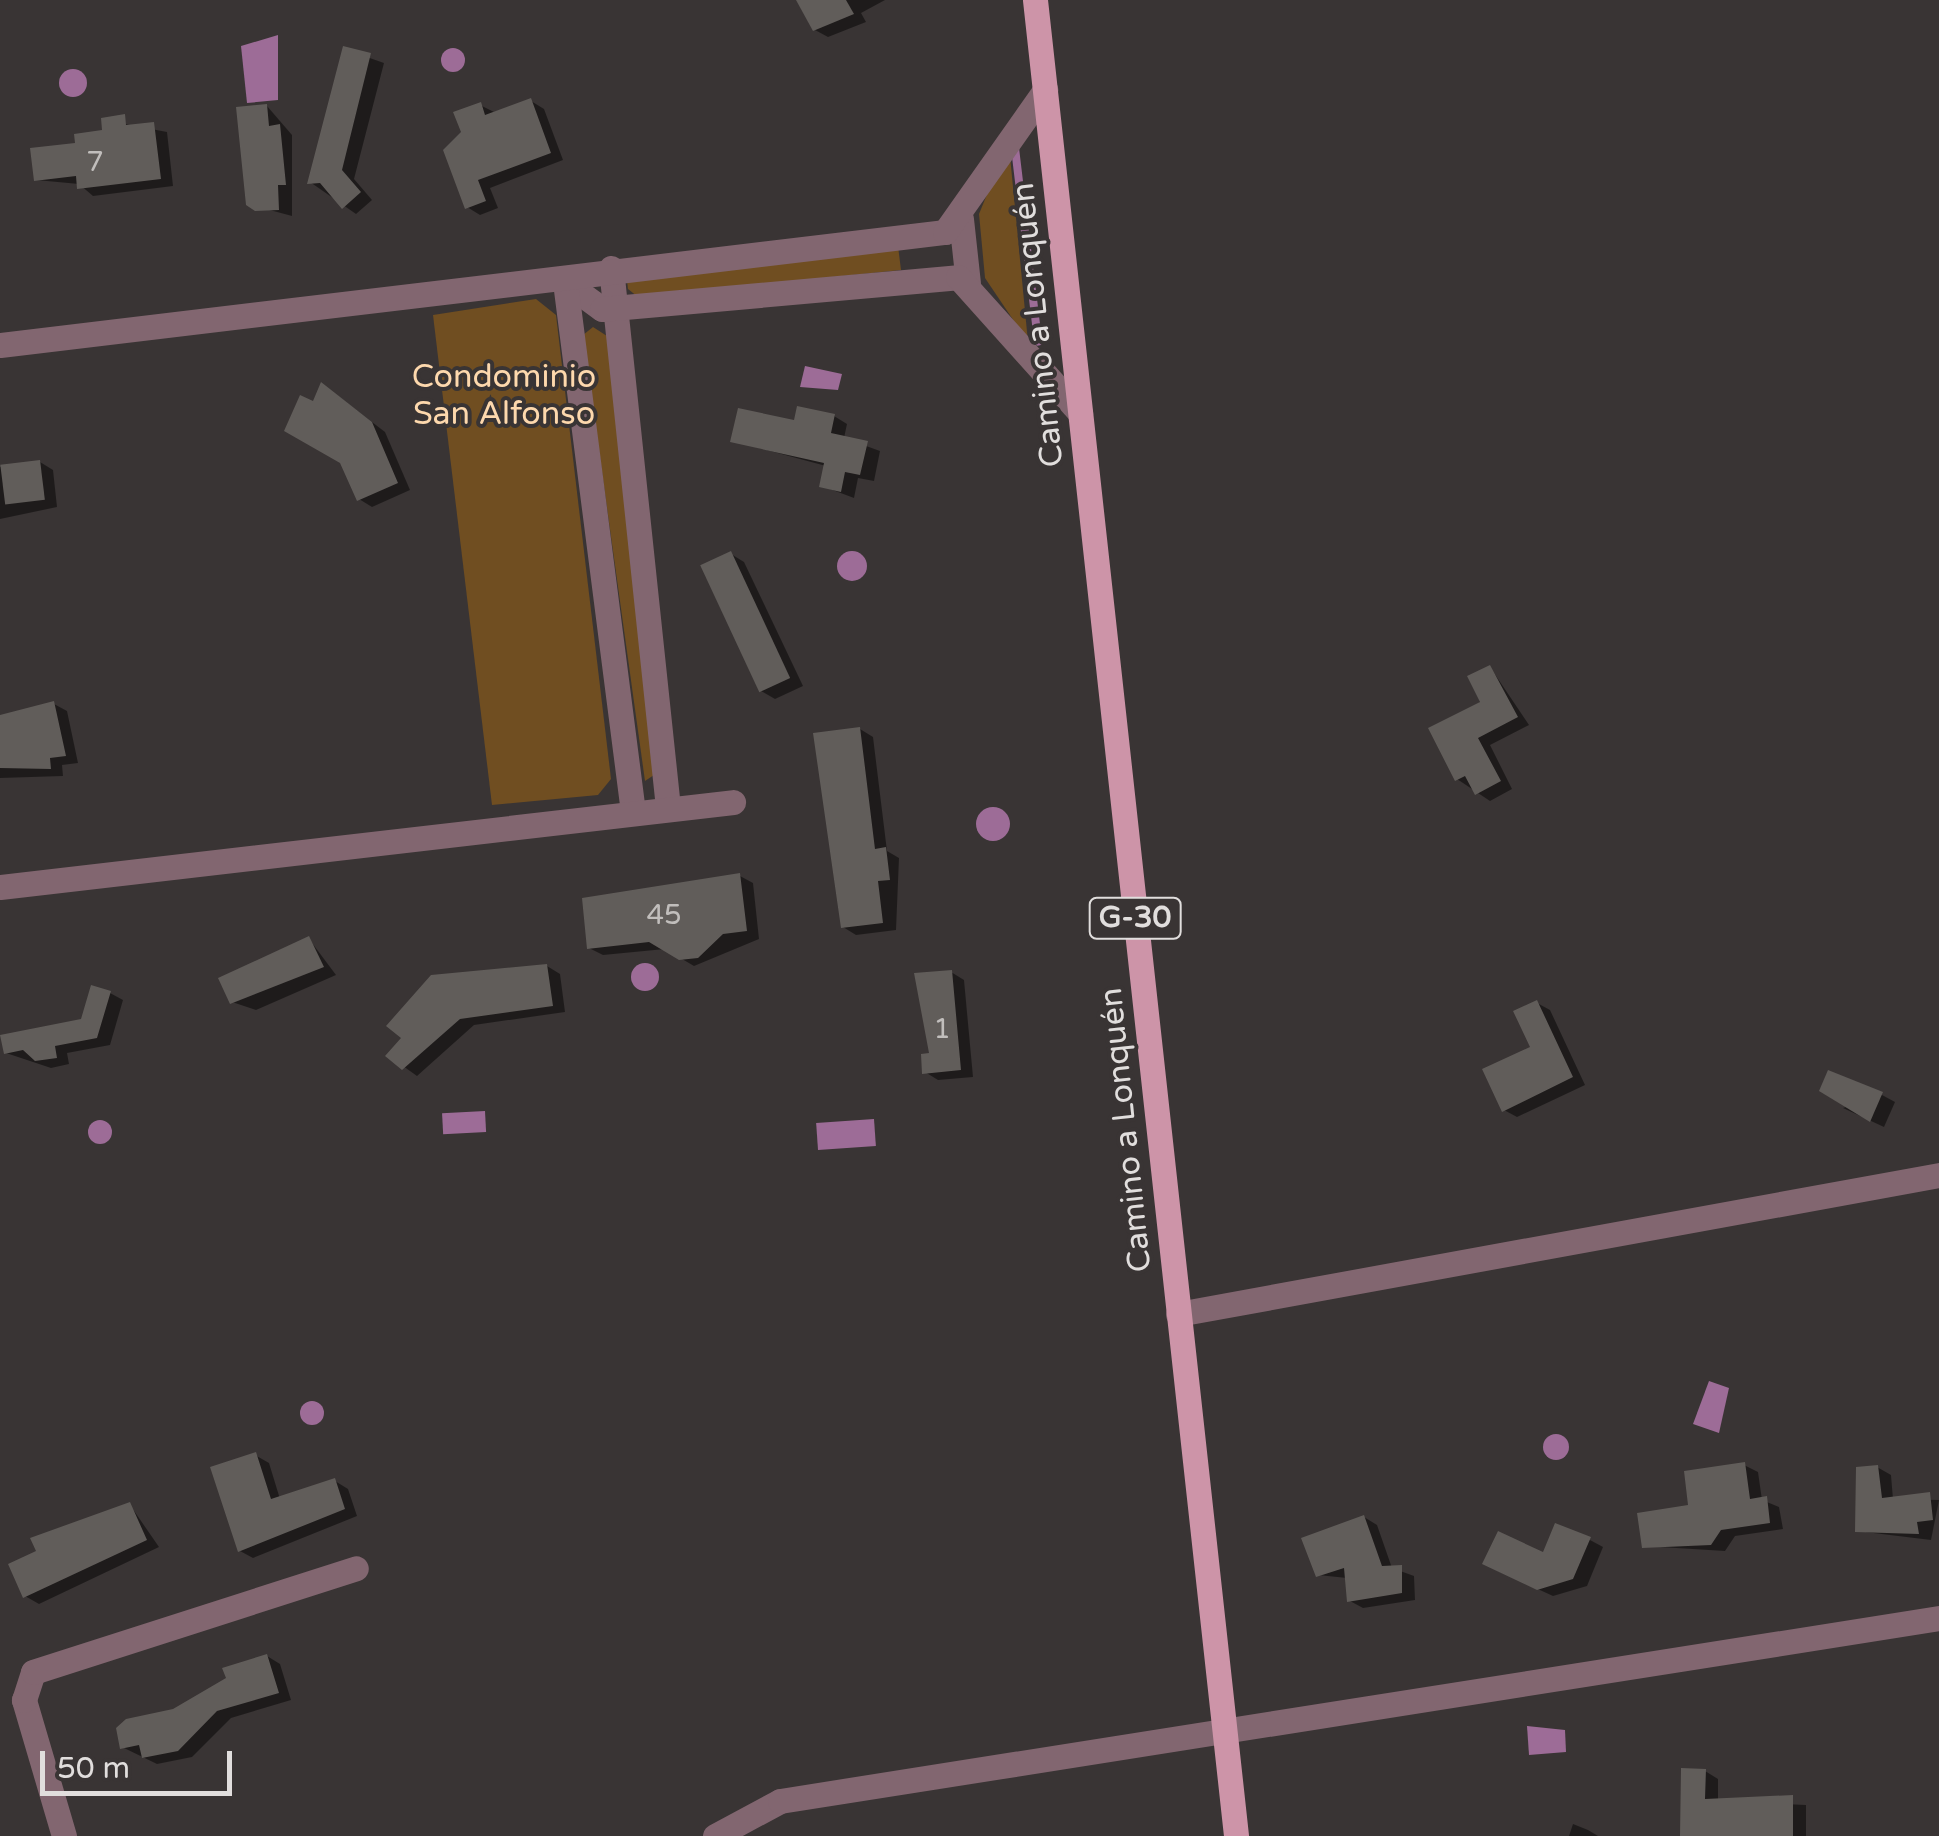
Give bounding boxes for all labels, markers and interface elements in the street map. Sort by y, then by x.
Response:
house number: 7 [86,145,104,179]
street label: Camino a Lonquén [1004,181,1072,469]
park label: Condominio San Alfonso [412,359,596,434]
road number: G-30 [1088,893,1182,943]
house number: 45 [646,898,682,932]
street label: Camino a Lonquén [1092,986,1160,1274]
house number: 1 [933,1012,951,1046]
scale bar [45,1731,238,1793]
text: 50 m [57,1750,130,1787]

